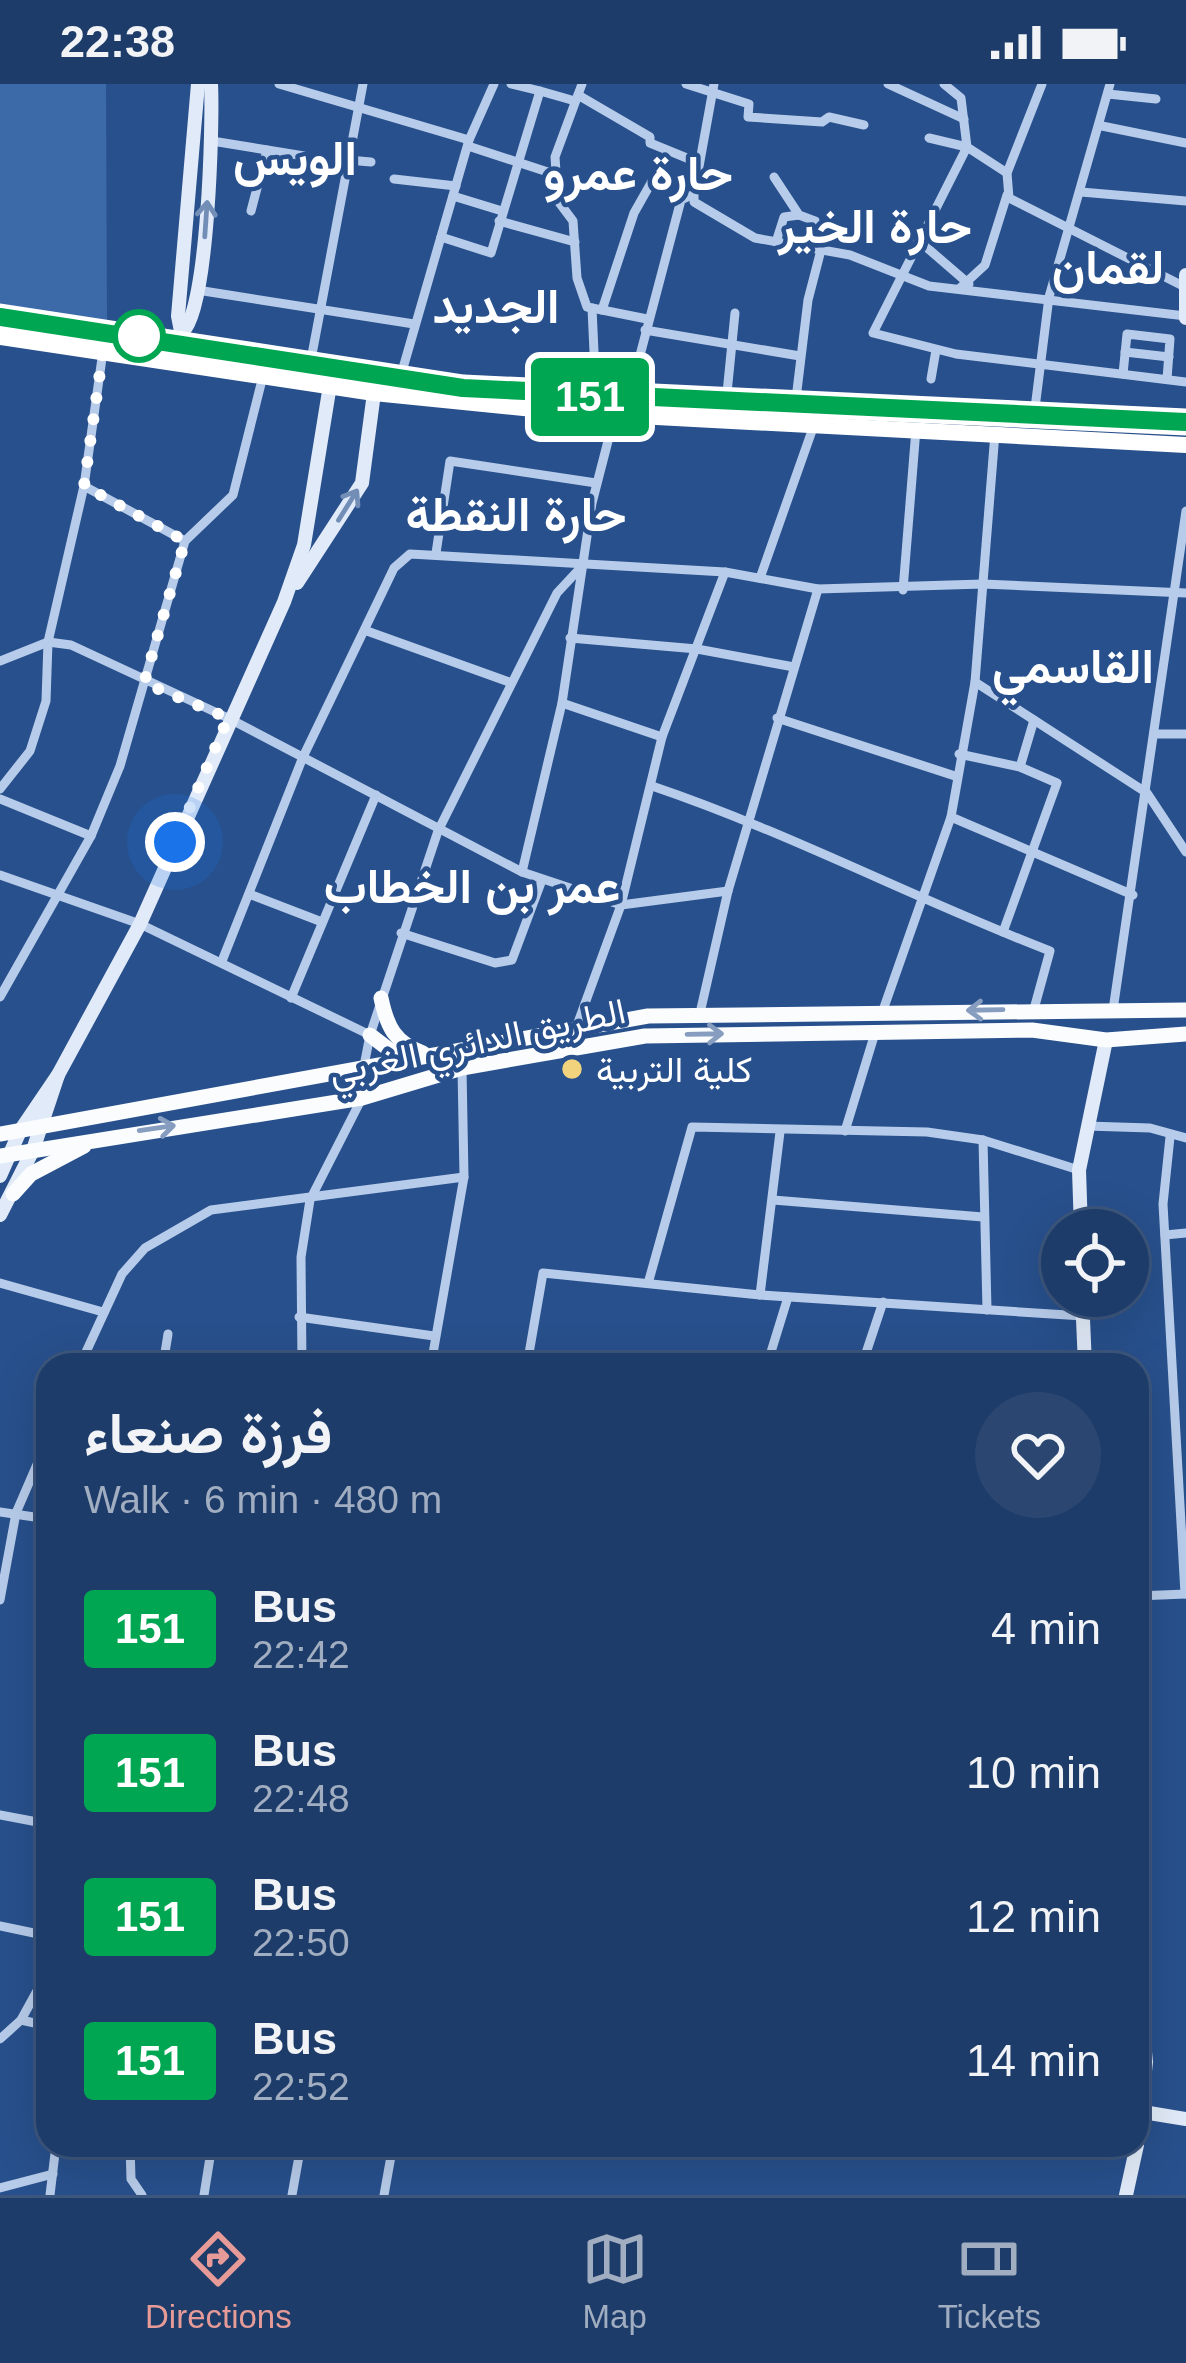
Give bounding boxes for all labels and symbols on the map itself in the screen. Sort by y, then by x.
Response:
district label: الويس [233,132,357,188]
district label: حارة عمرو [543,147,733,203]
one-way arrow [195,200,218,239]
district label: حارة الخير [776,200,972,256]
district label: لقمان [1052,241,1164,294]
district label: الجديد [432,280,560,335]
unlabelled marker [114,311,164,361]
line badge: 151 [521,358,659,436]
district label: حارة النقطة [406,488,626,544]
one-way arrow [336,489,360,523]
district label: القاسمي [992,640,1154,706]
your location [145,812,205,872]
district label: عمر بن الخطاب [324,860,620,916]
street label: الطريق الدائري الغربي [325,990,631,1102]
one-way arrow [966,999,1005,1022]
one-way arrow [685,1022,724,1045]
place label: كلية التربية [596,1049,752,1092]
marker: كلية التربية [559,1056,585,1082]
one-way arrow [136,1116,175,1139]

